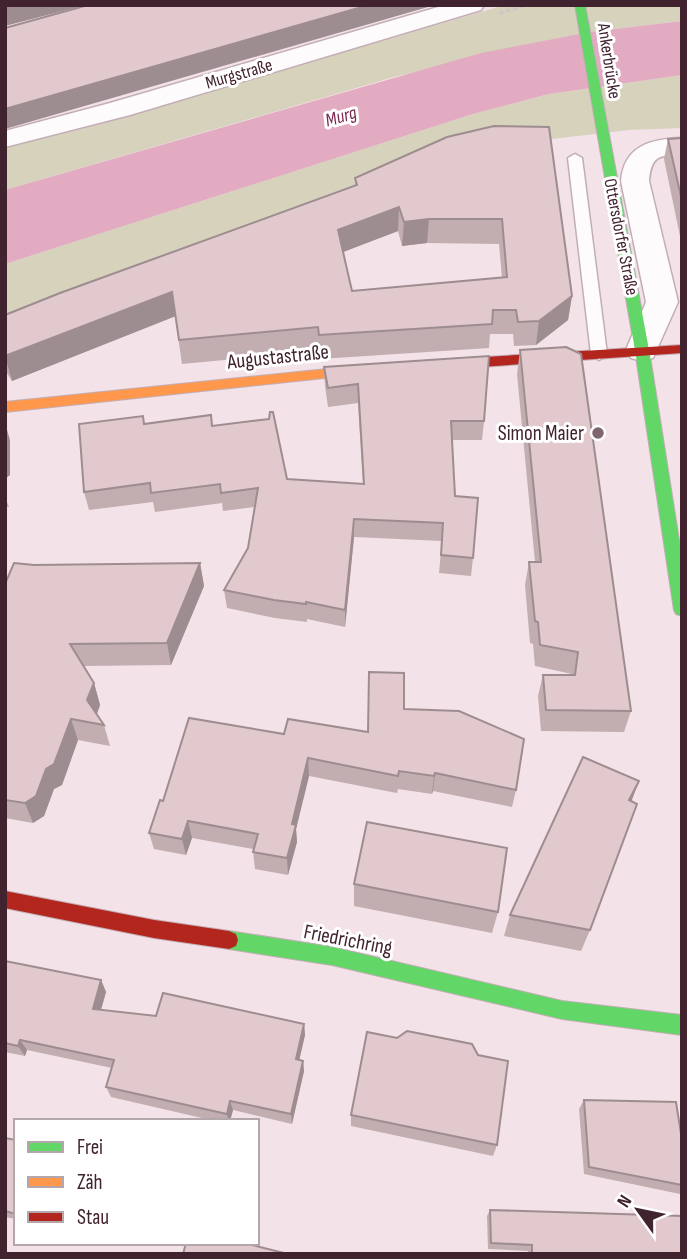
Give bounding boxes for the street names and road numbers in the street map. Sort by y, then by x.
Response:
street label: Ankerbrücke [593,21,625,100]
street label: Murgstraße [203,54,275,94]
street label: Ottersdorfer Straße [599,177,643,297]
street label: Augustastraße [225,339,330,375]
street label: Friedrichring [302,919,394,961]

